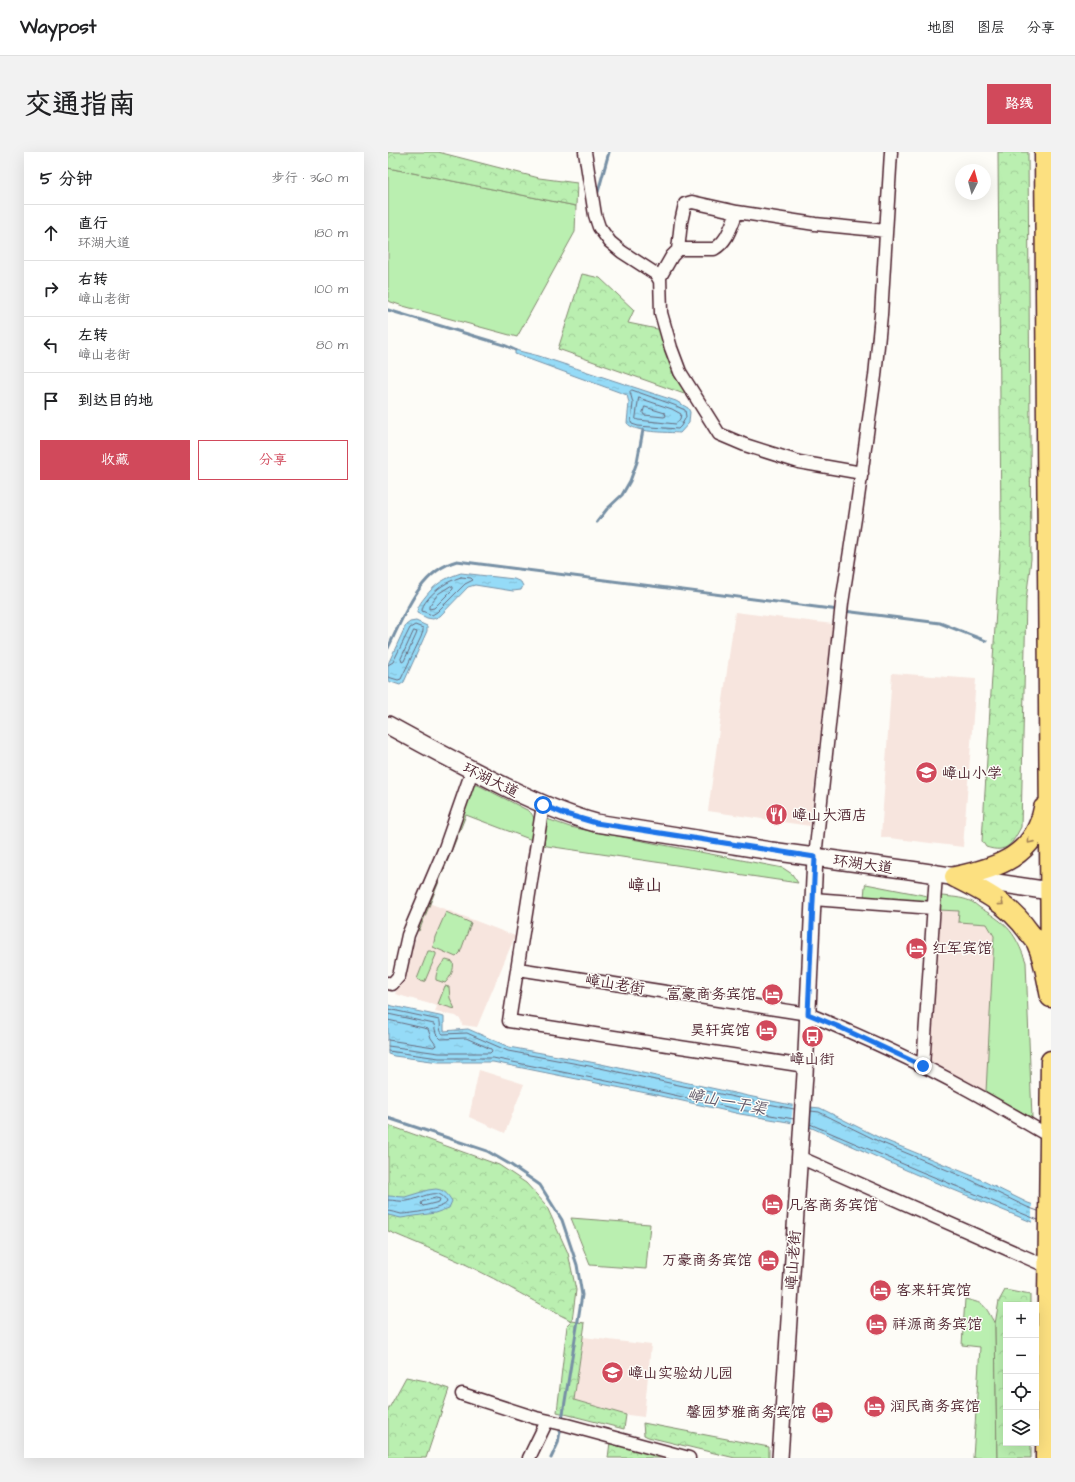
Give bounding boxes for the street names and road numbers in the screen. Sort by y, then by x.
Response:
street label: 环湖大道 [459,758,522,803]
street label: 环湖大道 [832,850,894,879]
street label: 嶂山老街 [584,969,646,1000]
street label: 嶂山老街 [781,1229,806,1291]

